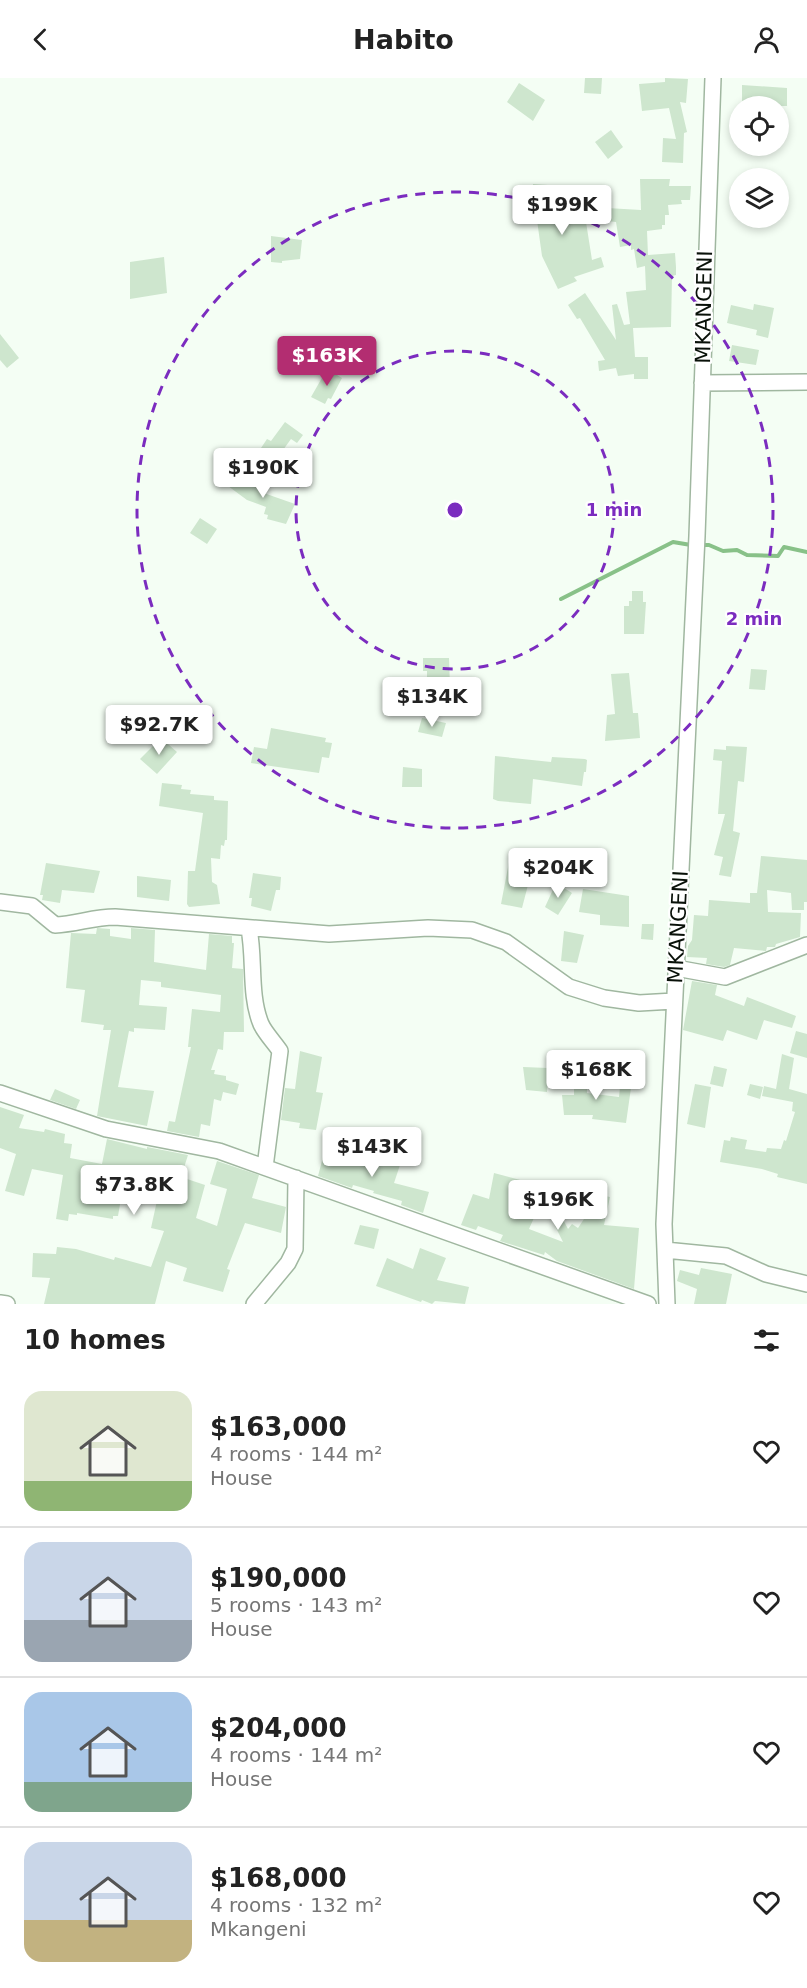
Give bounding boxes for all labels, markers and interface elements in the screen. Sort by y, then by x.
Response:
icon: back [24,23,57,56]
icon: person [750,23,783,56]
text: Habito [353,24,454,55]
map controls [729,96,789,228]
button: locate [729,96,789,156]
button: layers [729,168,789,228]
pin: $199K [520,185,604,236]
text: $199K [526,192,598,216]
street label: MKANGENI [691,250,717,364]
pin: $163K [285,336,369,387]
text: $163K [291,343,363,367]
pin: $190K [221,448,305,499]
text: $190K [227,455,299,479]
text: 1 min [586,499,642,520]
centre of rings [445,500,465,520]
text: 2 min [726,608,782,629]
pin: $134K [390,677,474,728]
text: $134K [396,684,468,708]
pin: $92.7K [110,705,208,756]
text: $92.7K [120,712,198,736]
pin: $204K [516,848,600,899]
text: $204K [522,855,594,879]
street label: MKANGENI [663,870,693,984]
pin: $168K [554,1050,638,1101]
text: $168K [560,1057,632,1081]
pin: $143K [330,1127,414,1178]
text: $143K [336,1134,408,1158]
pin: $73.8K [85,1165,183,1216]
text: $73.8K [95,1172,173,1196]
pin: $196K [516,1180,600,1231]
text: $196K [522,1187,594,1211]
icon: filters [750,1324,783,1357]
text: 10 homes [24,1325,166,1355]
text: $163,000 [210,1412,347,1442]
icon: home [72,1415,144,1487]
icon: heart [750,1435,783,1468]
text: 4 rooms · 144 m² [210,1442,382,1466]
text: House [210,1466,273,1490]
text: $190,000 [210,1563,347,1593]
icon: home [72,1566,144,1638]
icon: heart [750,1586,783,1619]
text: 5 rooms · 143 m² [210,1593,382,1617]
text: House [210,1617,273,1641]
text: $204,000 [210,1713,347,1743]
icon: home [72,1716,144,1788]
icon: heart [750,1736,783,1769]
text: 4 rooms · 144 m² [210,1743,382,1767]
text: House [210,1767,273,1791]
text: $168,000 [210,1863,347,1893]
icon: home [72,1866,144,1938]
icon: heart [750,1886,783,1919]
text: 4 rooms · 132 m² [210,1893,382,1917]
text: Mkangeni [210,1917,307,1941]

